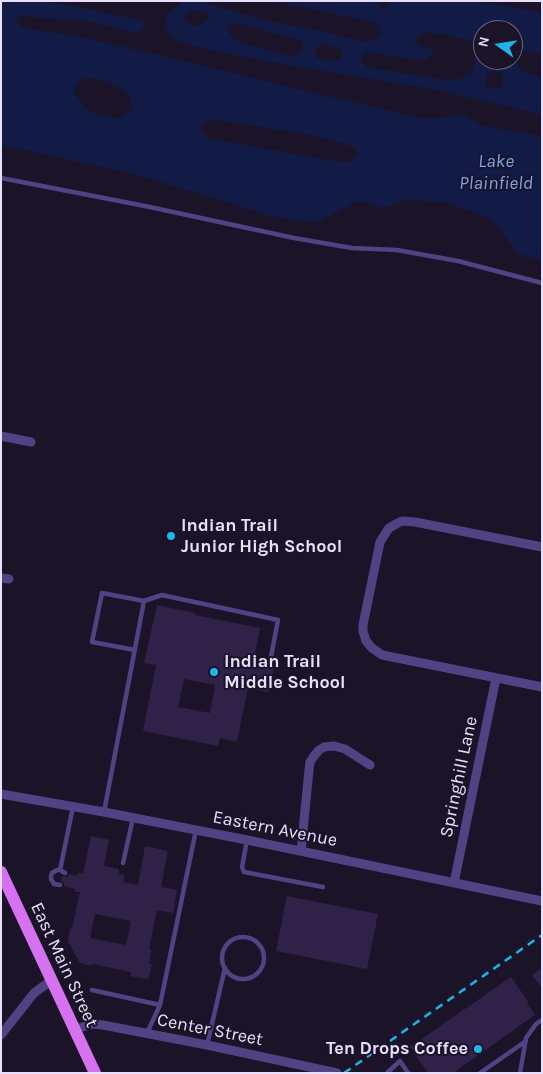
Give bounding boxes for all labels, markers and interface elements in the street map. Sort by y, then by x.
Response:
north arrow [473,20,523,70]
text: N [474,35,493,49]
water label: Lake Plainfield [459,151,533,195]
place label: Indian Trail Junior High School [181,515,342,558]
marker: Indian Trail Junior High School [165,530,177,542]
place label: Indian Trail Middle School [224,651,345,694]
marker: Indian Trail Middle School [208,666,220,678]
street label: Springhill Lane [436,714,482,840]
street label: Eastern Avenue [211,806,339,852]
street label: East Main Street [26,899,102,1031]
street label: Center Street [155,1009,265,1051]
place label: Ten Drops Coffee [326,1038,468,1060]
marker: Ten Drops Coffee [472,1043,484,1055]

